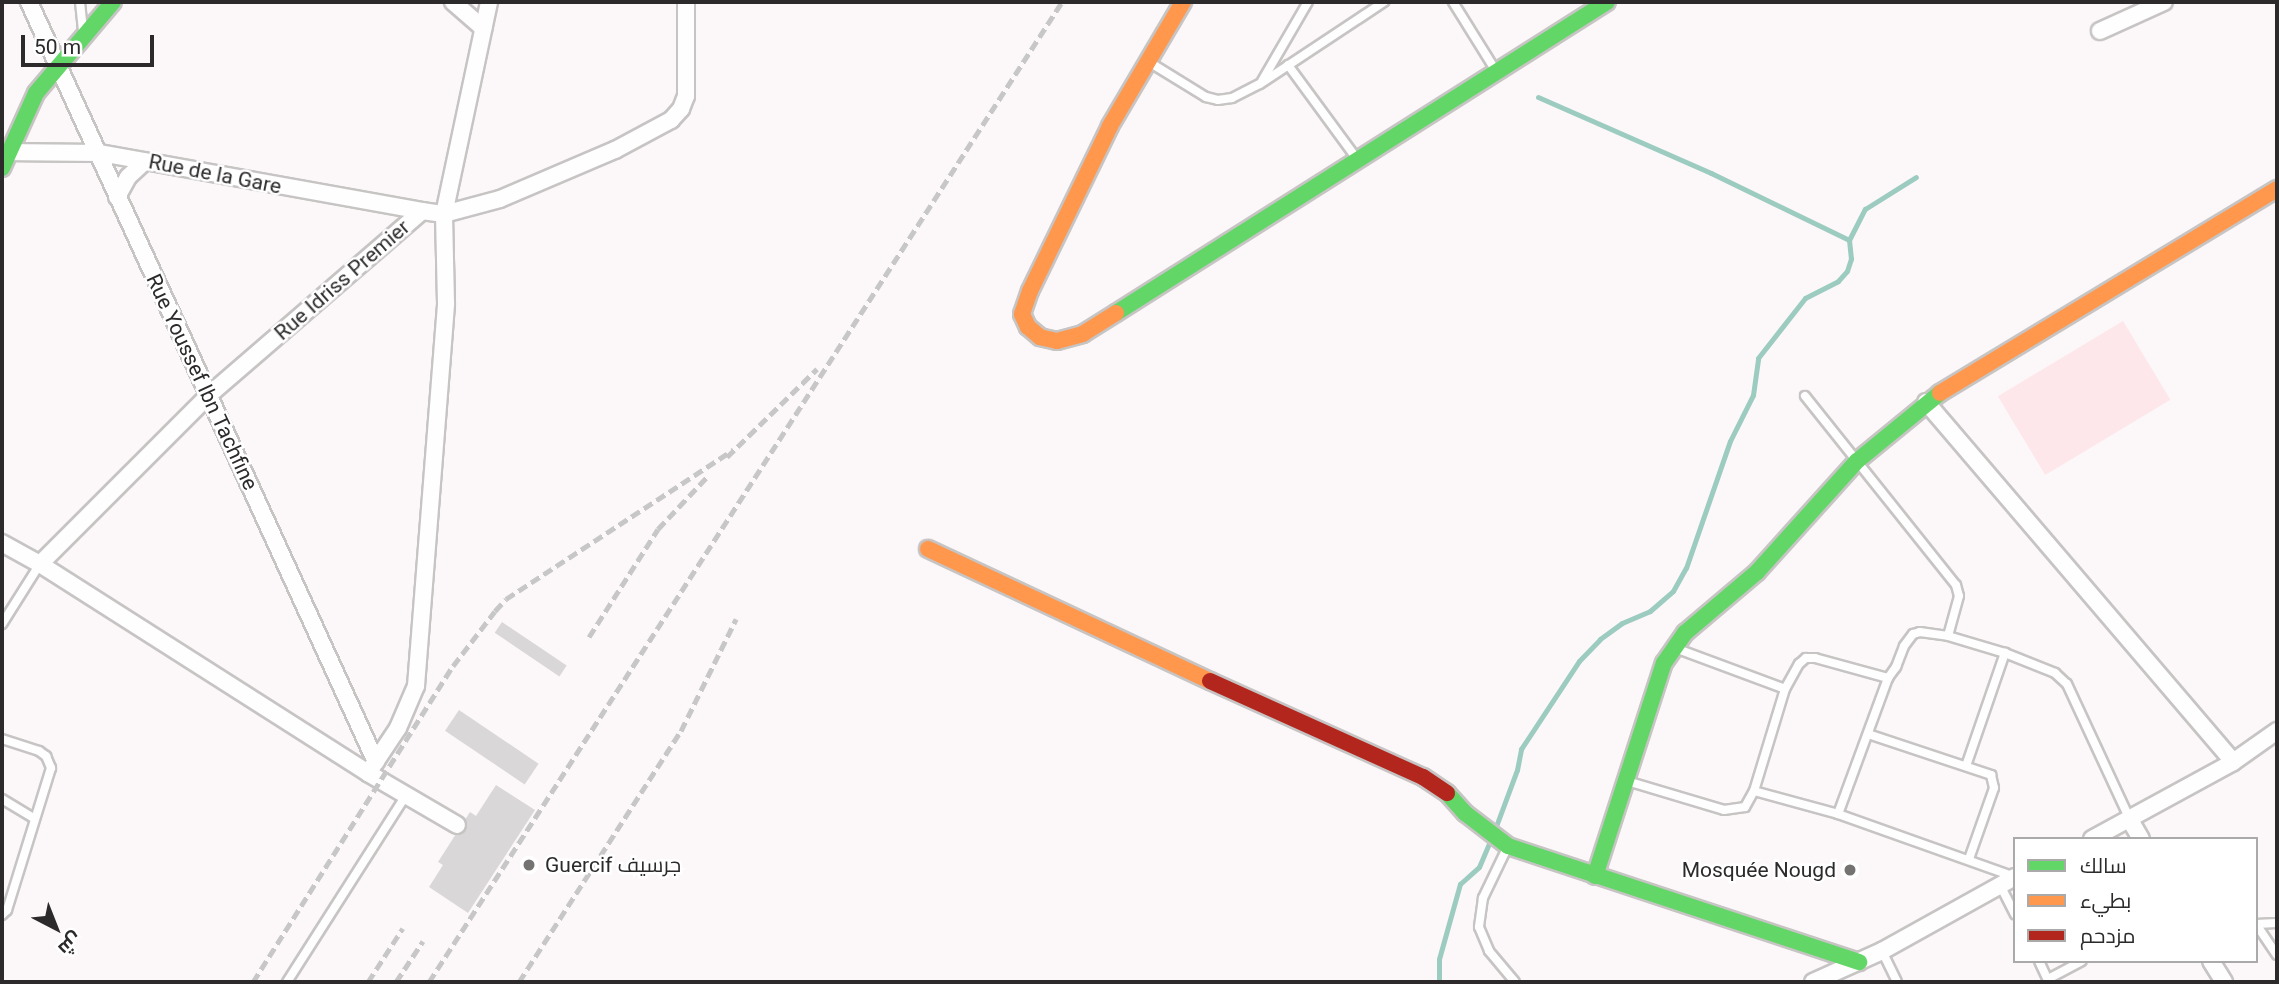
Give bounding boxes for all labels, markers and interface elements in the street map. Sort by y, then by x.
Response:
scale bar [24,21,158,65]
text: 50 m [34,35,81,59]
street label: Rue de la Gare [147,149,283,199]
street label: Rue Idriss Premier [269,215,415,345]
street label: Rue Youssef Ibn Tachfine [141,270,263,494]
legend [2013,837,2258,963]
place label: Guercif جرسيف [545,852,681,878]
text: سالك [2080,854,2127,878]
marker: Guercif جرسيف [519,855,539,875]
place label: Mosquée Nougd [1682,857,1836,883]
marker: Mosquée Nougd [1842,862,1858,878]
text: بطيء [2080,889,2131,913]
north arrow [21,893,91,963]
text: مزدحم [2080,924,2135,948]
text: ش [54,927,87,961]

